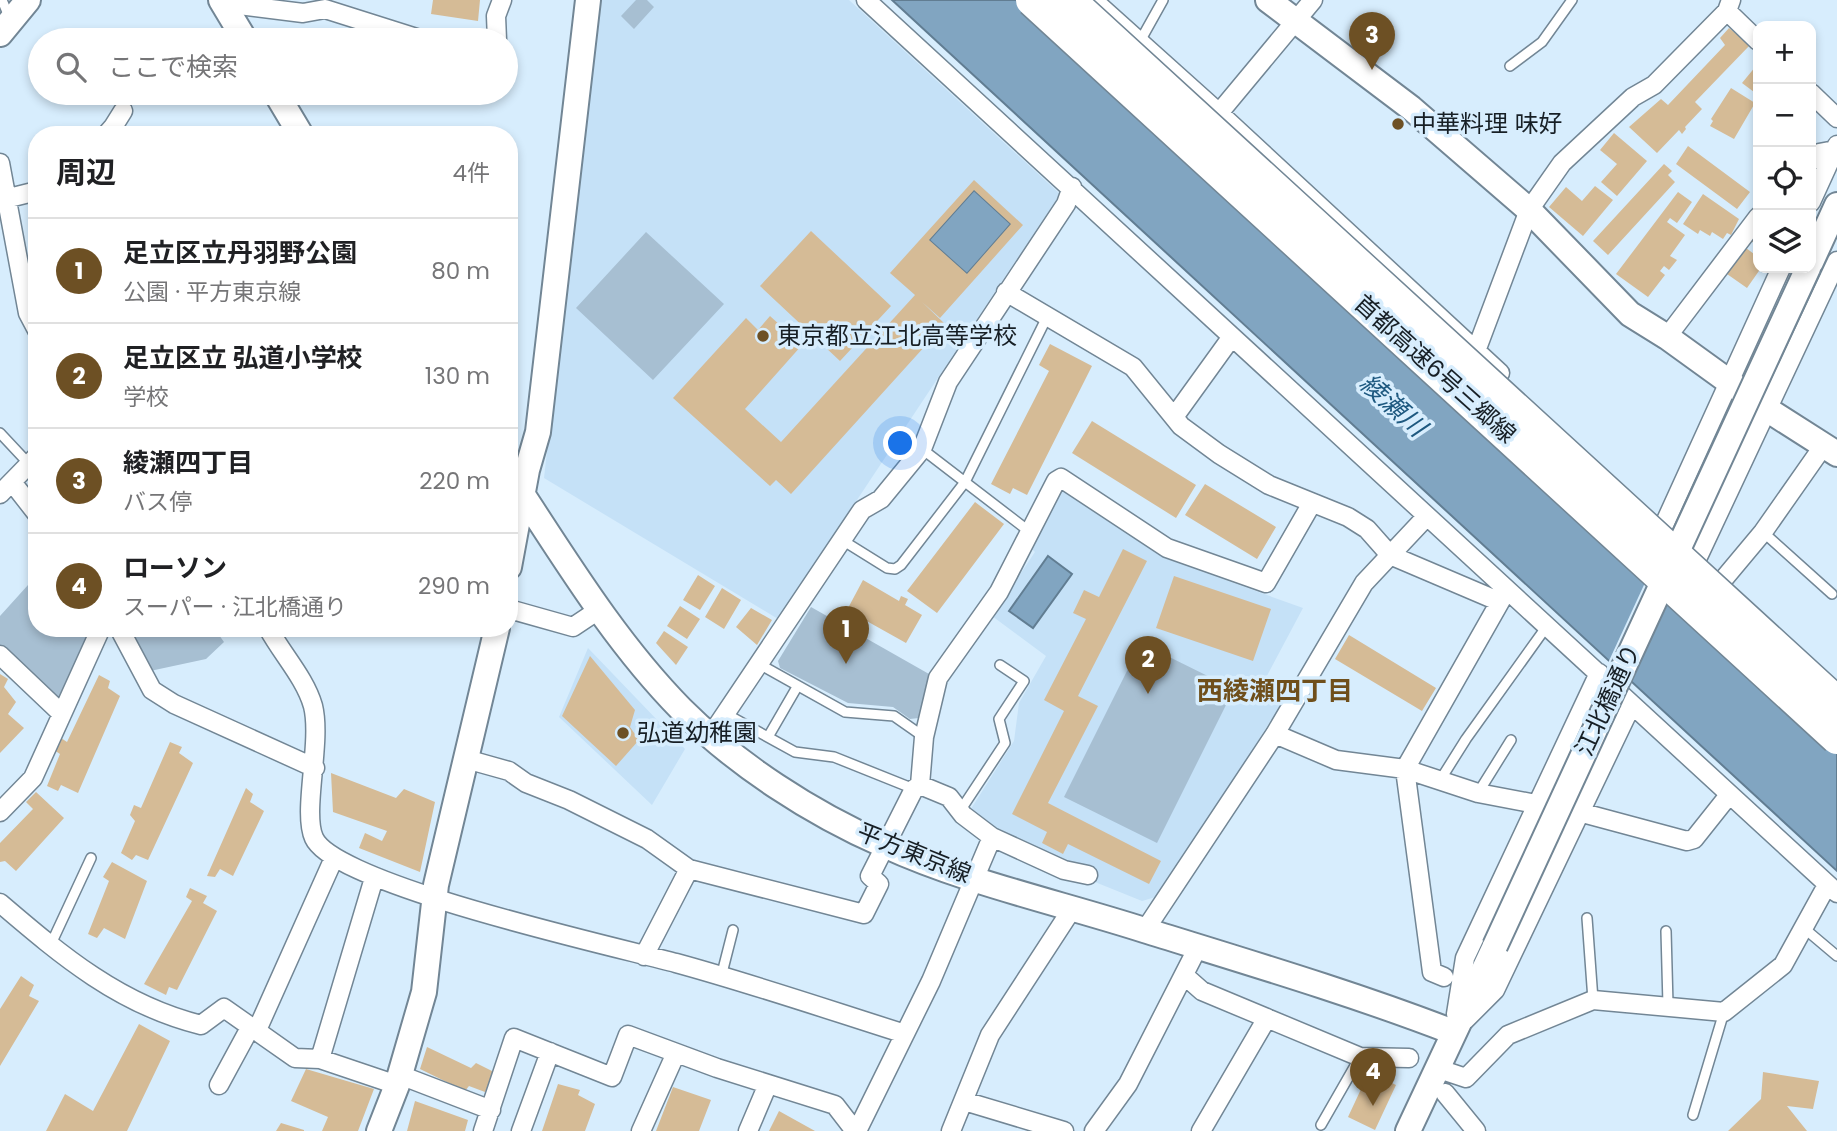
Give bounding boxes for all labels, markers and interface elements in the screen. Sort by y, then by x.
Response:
pin: 3 [1349,12,1395,70]
map controls [1753,21,1816,273]
button: + [1753,21,1816,84]
search box [28,28,518,105]
icon: search [52,48,90,86]
text: ここで検索 [108,49,238,85]
button: − [1753,84,1816,147]
place label: 中華料理 味好 [1412,107,1562,140]
marker: 中華料理 味好 [1390,116,1406,132]
button: locate [1753,147,1816,210]
text: 周辺 [56,151,116,194]
text: 4件 [453,157,490,189]
button: layers [1753,210,1816,273]
text: 足立区立丹羽野公園 [123,235,357,271]
text: 1 [75,255,83,287]
text: 80 m [431,255,490,287]
text: 公園 · 平方東京線 [123,276,301,308]
street label: 首都高速6号三郷線 [1347,287,1523,450]
place label: 東京都立江北高等学校 [777,319,1017,352]
marker: 東京都立江北高等学校 [755,328,771,344]
text: 足立区立 弘道小学校 [123,340,363,376]
text: 2 [72,360,86,392]
text: 130 m [425,360,490,392]
water label: 綾瀬川 [1352,366,1436,446]
text: 学校 [123,381,169,413]
your location [883,426,917,460]
text: 綾瀬四丁目 [123,445,253,481]
text: 3 [72,465,86,497]
text: 220 m [419,465,490,497]
text: バス停 [123,486,192,518]
text: ローソン [123,550,227,586]
text: 4 [71,570,87,602]
text: 290 m [418,570,490,602]
text: スーパー · 江北橋通り [123,591,347,623]
pin: 1 [823,606,869,664]
pin: 2 [1125,636,1171,694]
street label: 江北橋通り [1567,638,1648,761]
district label: 西綾瀬四丁目 [1197,673,1353,709]
place label: 弘道幼稚園 [637,716,757,749]
marker: 弘道幼稚園 [615,725,631,741]
street label: 平方東京線 [852,815,976,890]
pin: 4 [1350,1048,1396,1106]

